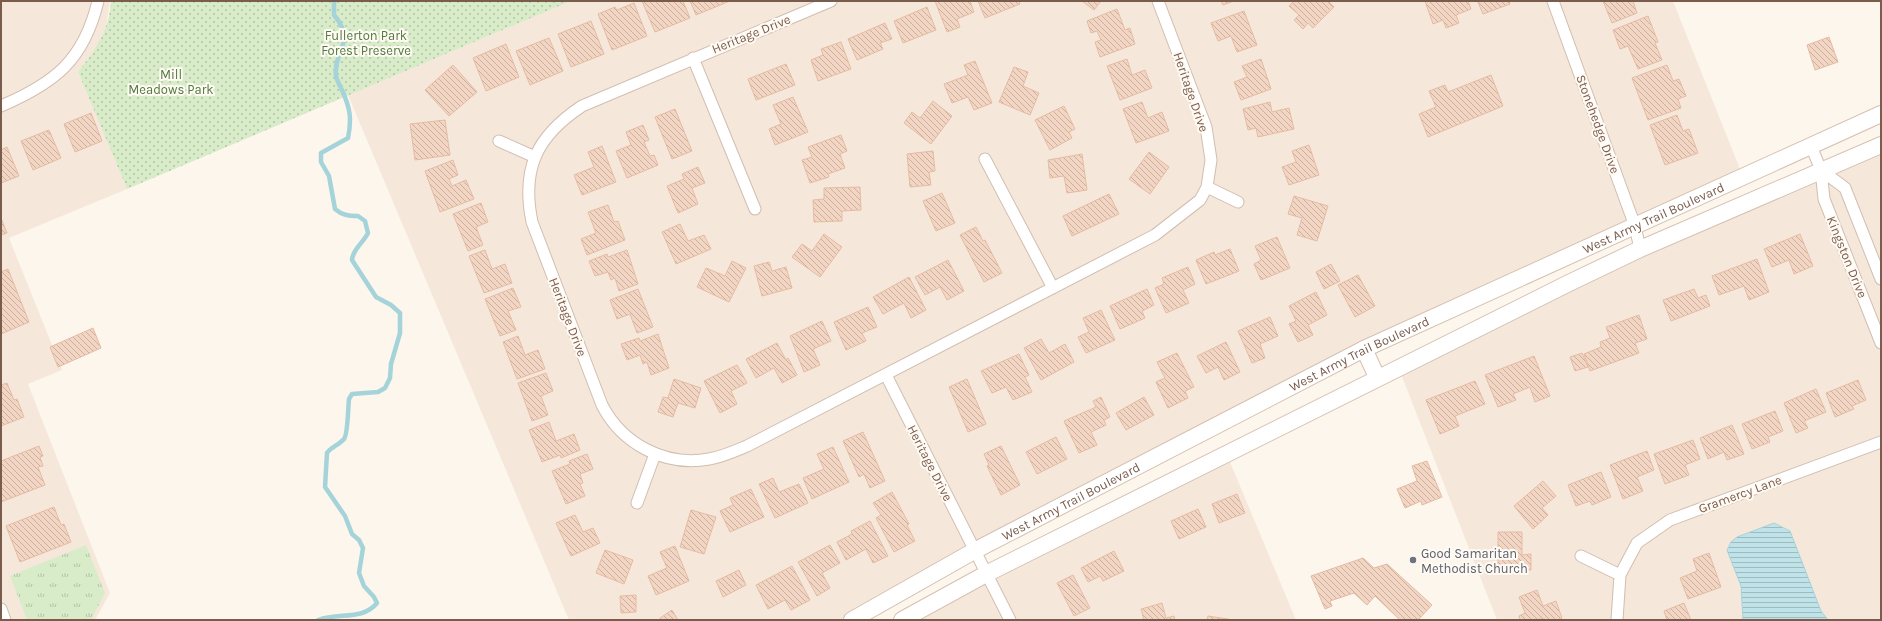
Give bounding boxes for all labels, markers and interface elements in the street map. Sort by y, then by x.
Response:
street label: Heritage Drive [710,11,793,57]
park label: Fullerton Park Forest Preserve [321,28,411,58]
street label: Heritage Drive [1170,50,1212,134]
park label: Mill Meadows Park [128,67,214,97]
street label: Stonehedge Drive [1573,73,1623,176]
street label: West Army Trail Boulevard [1580,179,1726,256]
street label: Kingston Drive [1824,214,1870,300]
street label: Heritage Drive [546,275,590,359]
street label: West Army Trail Boulevard [1287,313,1431,394]
street label: Heritage Drive [904,422,956,504]
street label: West Army Trail Boulevard [999,459,1142,543]
street label: Gramercy Lane [1696,472,1784,516]
place label: Good Samaritan Methodist Church [1421,546,1528,576]
marker: Good Samaritan Methodist Church [1408,555,1418,565]

